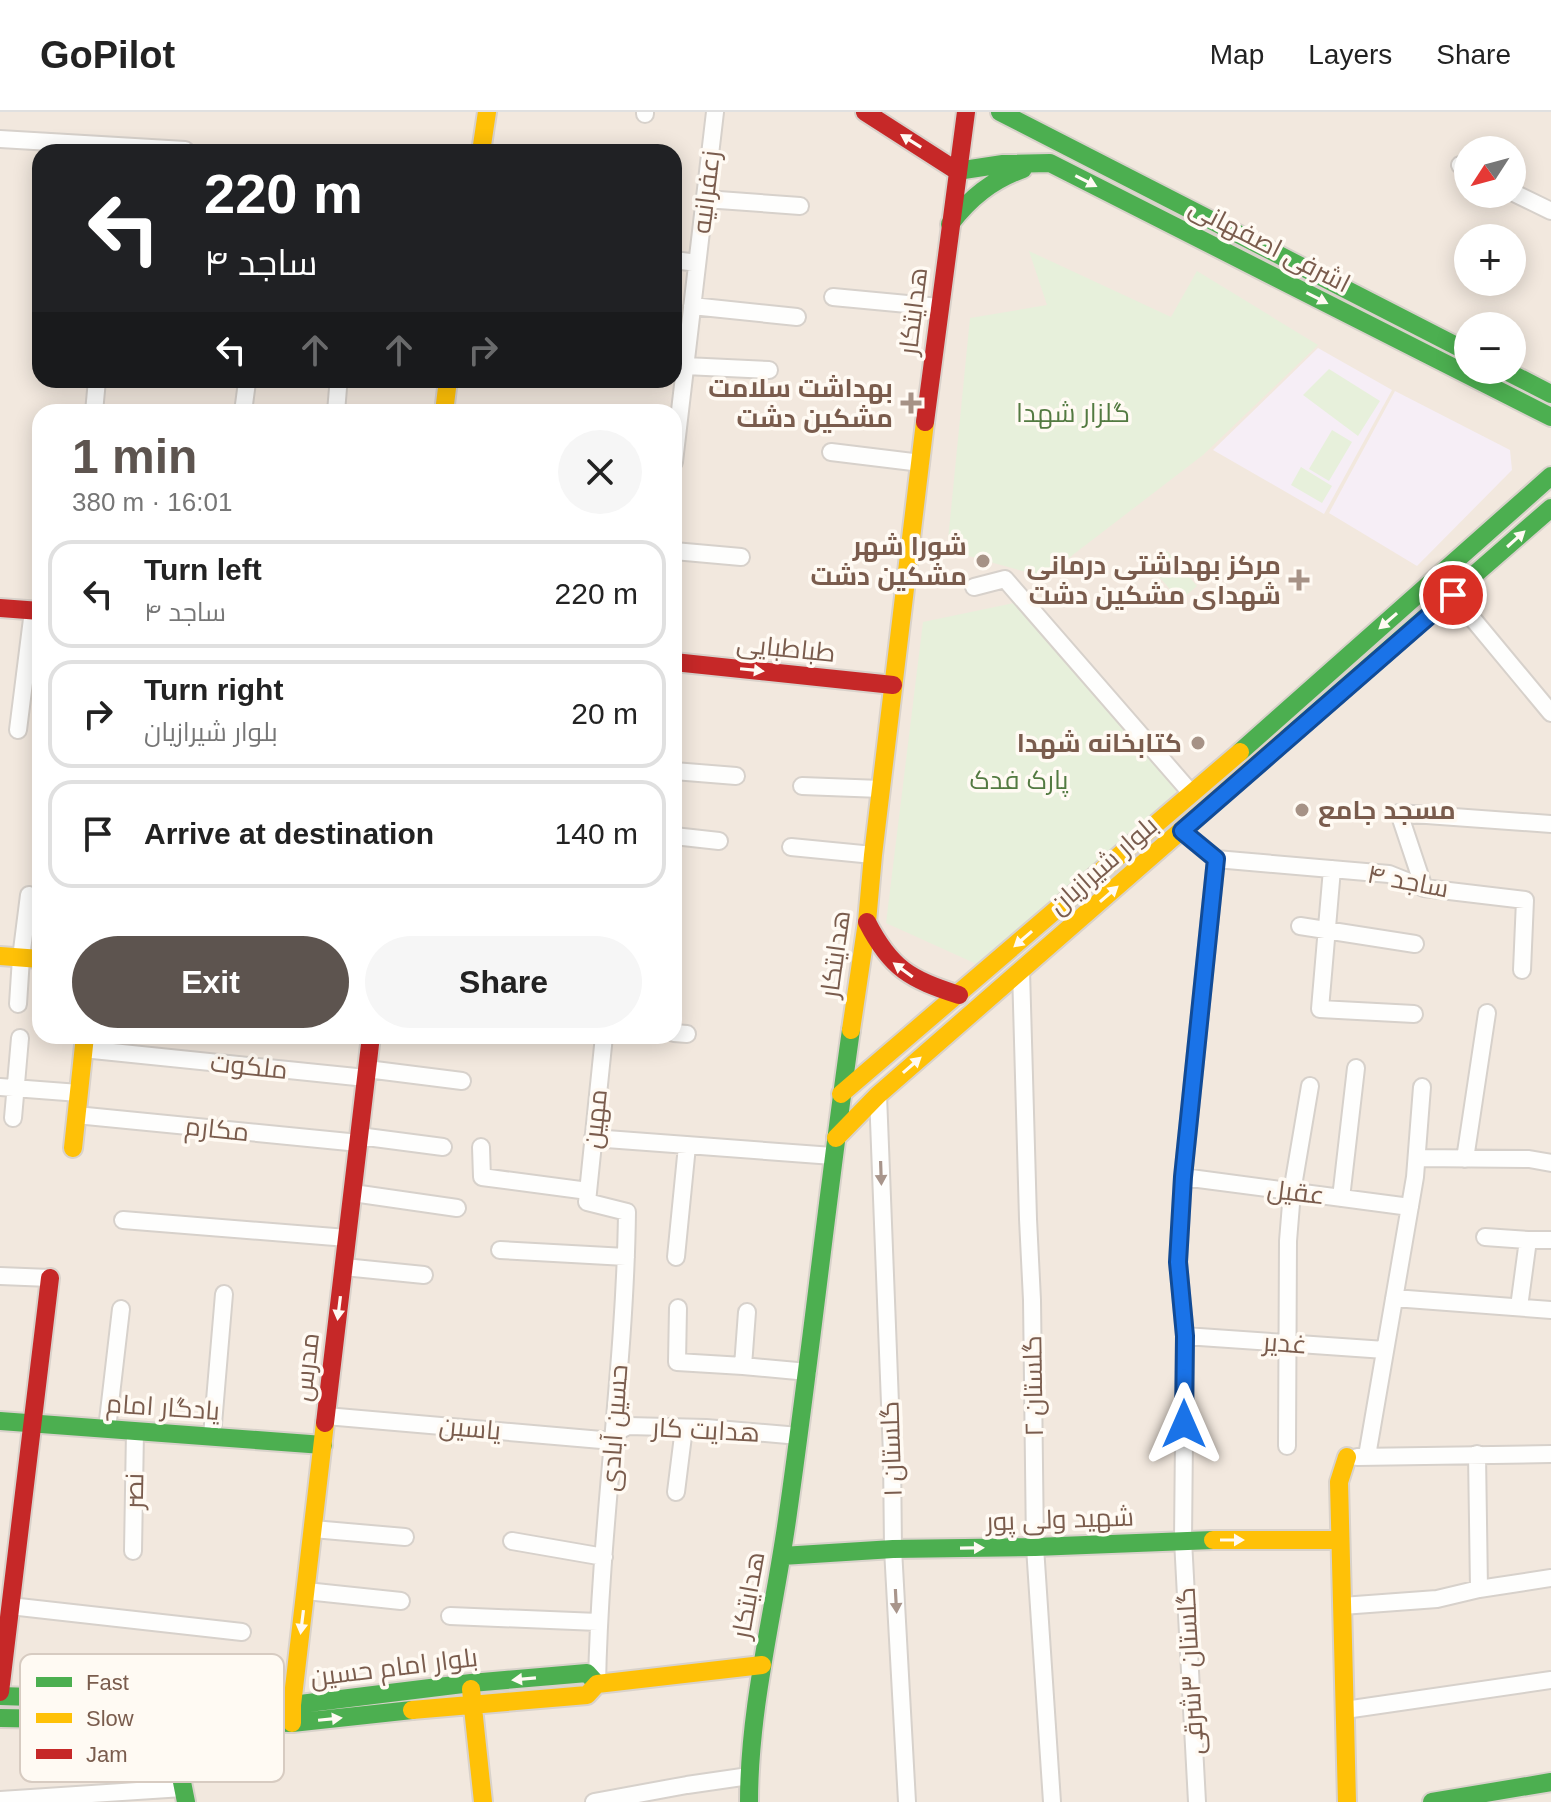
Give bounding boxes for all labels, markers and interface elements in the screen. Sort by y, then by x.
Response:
text: GoPilot [40,34,175,76]
text: Map [1210,39,1264,70]
text: Layers [1308,39,1392,70]
text: Share [1436,39,1511,70]
one-way arrow [900,135,922,149]
north arrow [1454,136,1526,208]
map controls [1454,136,1526,384]
street label: زعفرانیه [686,149,726,235]
text: 220 m [204,162,363,225]
one-way arrow [1074,174,1097,188]
icon: left [72,176,176,280]
street label: اشرفی اصفهانی [1184,192,1355,299]
button: + [1454,224,1526,296]
text: ساجد ۴ [204,242,318,283]
street label: هدایتکار [893,266,933,358]
one-way arrow [1306,292,1329,305]
button: − [1454,312,1526,384]
icon: left [209,328,253,372]
icon: ahead [293,328,337,372]
icon: ahead [377,328,421,372]
icon: right [461,328,505,372]
place label: بهداشت سلامت مشکین دشت [708,373,893,434]
marker: بهداشت سلامت مشکین دشت [900,392,922,414]
park label: گلزار شهدا [1016,398,1130,429]
text: 1 min [72,430,197,483]
button: close [558,430,642,514]
text: 380 m · 16:01 [72,487,232,517]
place label: شورا شهر مشکین دشت [810,531,967,592]
one-way arrow [1506,531,1525,549]
place label: مرکز بهداشتی درمانی شهدای مشکین دشت [1027,550,1281,611]
marker: شورا شهر مشکین دشت [974,552,992,570]
text: Turn left [144,553,262,586]
pin [1419,561,1487,629]
marker: مرکز بهداشتی درمانی شهدای مشکین دشت [1288,569,1310,591]
icon: left [76,572,120,616]
icon: arrive [1431,573,1475,617]
text: 220 m [555,577,638,610]
text: ساجد ۴ [144,597,226,627]
one-way arrow [1378,611,1397,629]
street label: طباطبایی [735,628,837,669]
one-way arrow [739,663,764,676]
text: Turn right [144,673,283,706]
icon: right [76,692,120,736]
text: 20 m [571,697,638,730]
text: بلوار شیرازیان [144,717,278,747]
place label: کتابخانه شهدا [1017,728,1182,759]
marker: کتابخانه شهدا [1189,734,1207,752]
park label: پارک فدک [969,765,1069,797]
place label: مسجد جامع [1318,795,1456,827]
marker: مسجد جامع [1293,801,1311,819]
street label: بلوار شیرازیان [1043,810,1163,920]
icon: arrive [76,812,120,856]
text: Arrive at destination [144,817,434,850]
text: 140 m [555,817,638,850]
street label: ساجد ۴ [1365,858,1451,904]
one-way arrow [1099,886,1118,904]
street label: هدایتکار [814,908,856,1002]
one-way arrow [1014,930,1034,947]
button: Exit [72,936,349,1028]
button: Share [365,936,642,1028]
one-way arrow [892,962,914,978]
street label: ملکوت [209,1047,289,1085]
one-way arrow [902,1057,922,1074]
street label: مهین [577,1088,614,1150]
street label: مکارم [183,1111,251,1150]
one-way arrow [874,1161,887,1186]
street label: عقیل [1265,1174,1327,1211]
one-way arrow [333,1296,346,1321]
street label: غدیر [1260,1326,1308,1359]
street label: مدرس [287,1331,326,1403]
street label: گلستان ۲ [1017,1335,1049,1437]
street label: حسین آبادی [595,1363,634,1493]
position arrow [1142,1382,1226,1466]
street label: یادگار امام [105,1388,221,1429]
street label: گلستان ۱ [874,1401,908,1497]
street label: یاسین [438,1410,502,1447]
street label: هدایت کار [649,1412,761,1448]
street label: نصر [119,1473,149,1511]
street label: شهید ولی پور [984,1501,1134,1539]
one-way arrow [1220,1534,1245,1546]
one-way arrow [960,1542,985,1554]
street label: هدایتکار [725,1549,770,1643]
street label: گلستان ۳شرقی [1171,1586,1210,1756]
one-way arrow [890,1589,903,1614]
one-way arrow [296,1610,309,1635]
street label: بلوار امام حسین [309,1642,480,1695]
legend [20,1654,284,1782]
text: Fast [86,1670,129,1695]
one-way arrow [511,1673,536,1686]
text: Slow [86,1706,134,1731]
one-way arrow [318,1713,343,1726]
text: Jam [86,1742,128,1767]

